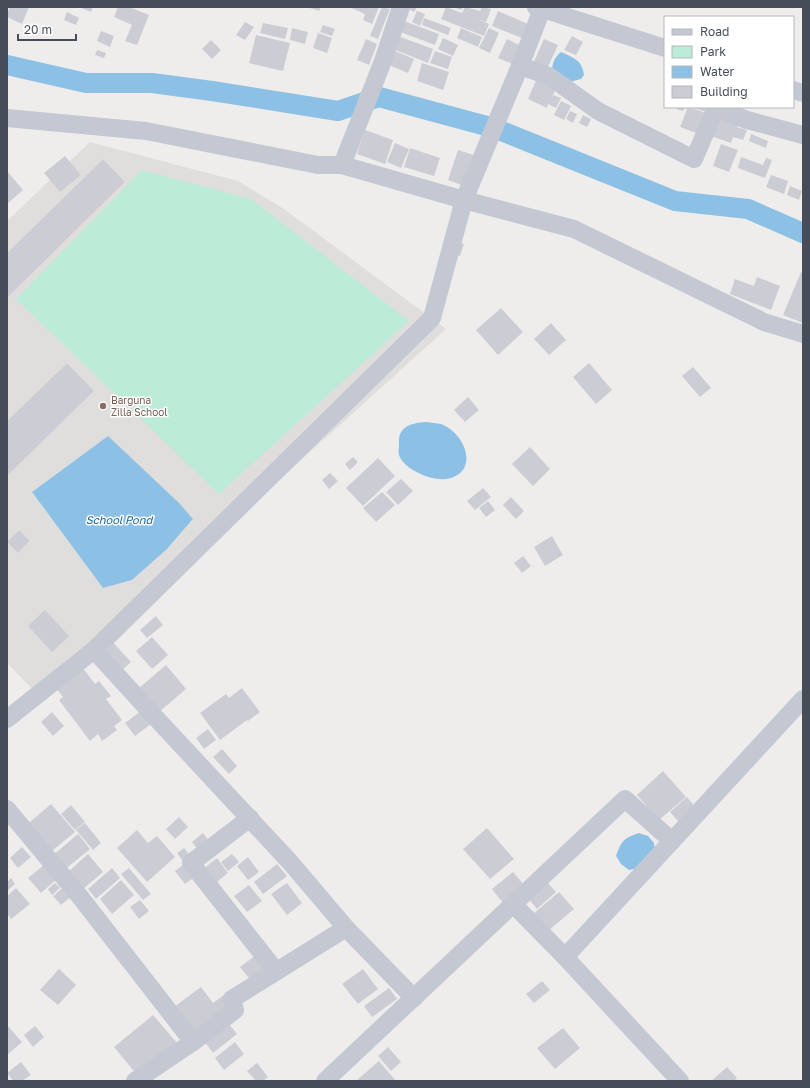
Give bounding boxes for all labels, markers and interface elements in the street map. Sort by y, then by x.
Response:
scale bar [18,16,76,42]
legend [664,16,794,108]
text: 20 m [24,22,52,37]
text: Road [700,24,729,39]
text: Park [700,44,726,59]
text: Water [700,64,734,79]
text: Building [700,84,748,99]
place label: Barguna Zilla School [111,394,167,418]
marker: Barguna Zilla School [98,401,108,411]
water label: School Pond [86,513,153,526]

